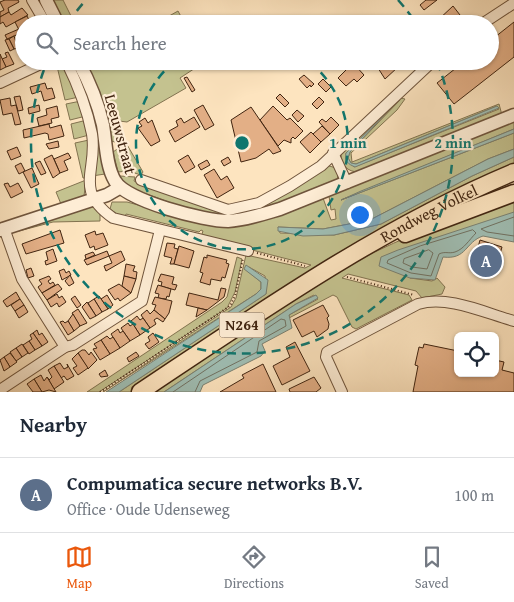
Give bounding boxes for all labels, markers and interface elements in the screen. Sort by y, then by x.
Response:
search box [15,15,499,70]
icon: search [33,29,61,57]
text: Search here [73,29,167,57]
street label: Leeuwstraat [99,91,143,177]
text: 1 min [329,132,367,153]
text: 2 min [434,132,472,153]
centre of rings [233,134,251,152]
street label: Rondweg Volkel [375,178,482,248]
your location [347,202,373,228]
pin: A [470,242,502,280]
road number: N264 [220,312,264,338]
map controls [454,332,499,377]
button: locate [454,332,499,377]
text: Nearby [20,409,87,440]
text: Compumatica secure networks B.V. [67,469,363,497]
text: A [31,483,41,507]
text: 100 m [454,483,494,507]
text: Office · Oude Udenseweg [67,497,230,521]
tab: Map [65,543,93,593]
tab: Directions [224,543,284,593]
tab: Saved [415,543,449,593]

